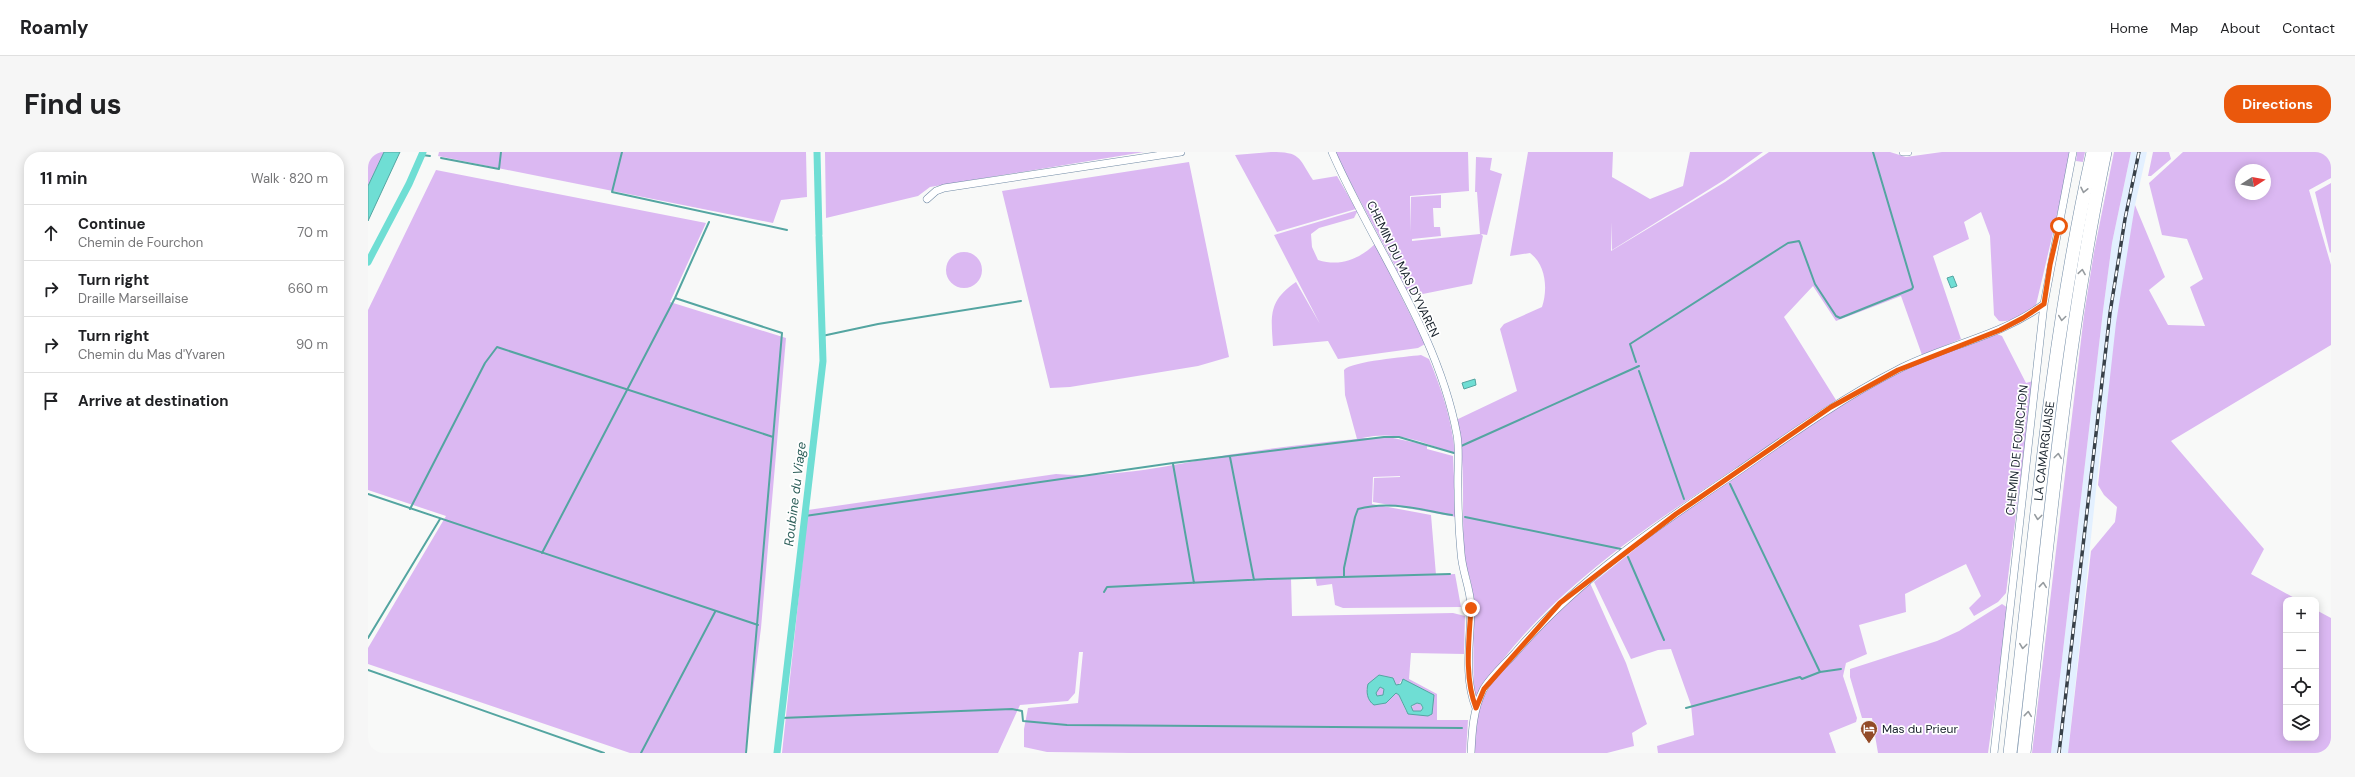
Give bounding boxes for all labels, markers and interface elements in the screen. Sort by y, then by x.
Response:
text: Roamly [20,15,89,40]
text: Home [2110,19,2148,37]
text: Map [2170,19,2198,37]
text: About [2220,19,2260,37]
text: Contact [2282,19,2335,37]
button: Directions [2224,85,2331,123]
text: Find us [24,86,122,123]
north arrow [2235,164,2271,200]
text: 11 min [40,167,88,189]
text: Walk · 820 m [251,170,328,187]
one-way arrow [2081,187,2089,193]
street label: CHEMIN DU MAS D'YVAREN [1363,198,1443,340]
text: Continue [78,214,146,234]
route start [2050,217,2068,235]
icon: ahead [40,222,62,244]
text: 70 m [297,224,328,241]
text: Chemin de Fourchon [78,234,203,251]
one-way arrow [2078,268,2086,275]
text: Turn right [78,270,149,290]
icon: right [40,278,62,300]
text: 660 m [288,280,328,297]
text: Draille Marseillaise [78,290,188,307]
one-way arrow [2058,315,2067,321]
text: Turn right [78,326,149,346]
icon: right [40,334,62,356]
text: 90 m [296,336,328,353]
text: Chemin du Mas d'Yvaren [78,346,225,363]
street label: CHEMIN DE FOURCHON [2002,384,2032,516]
icon: arrive [40,390,62,412]
text: Arrive at destination [78,391,229,411]
street label: LA CAMARGUAISE [2030,400,2058,502]
water label: Roubine du Viage [780,441,810,547]
one-way arrow [2053,453,2062,459]
one-way arrow [2033,514,2042,520]
one-way arrow [2038,582,2047,588]
map controls [2283,597,2319,741]
button: + [2283,597,2319,633]
route end [1462,599,1480,617]
button: − [2283,633,2319,669]
one-way arrow [2019,643,2028,649]
button: locate [2283,669,2319,705]
button: layers [2283,705,2319,741]
one-way arrow [2024,711,2033,717]
hotel icon: Mas du Prieur [1859,719,1879,744]
place label: Mas du Prieur [1882,721,1958,737]

